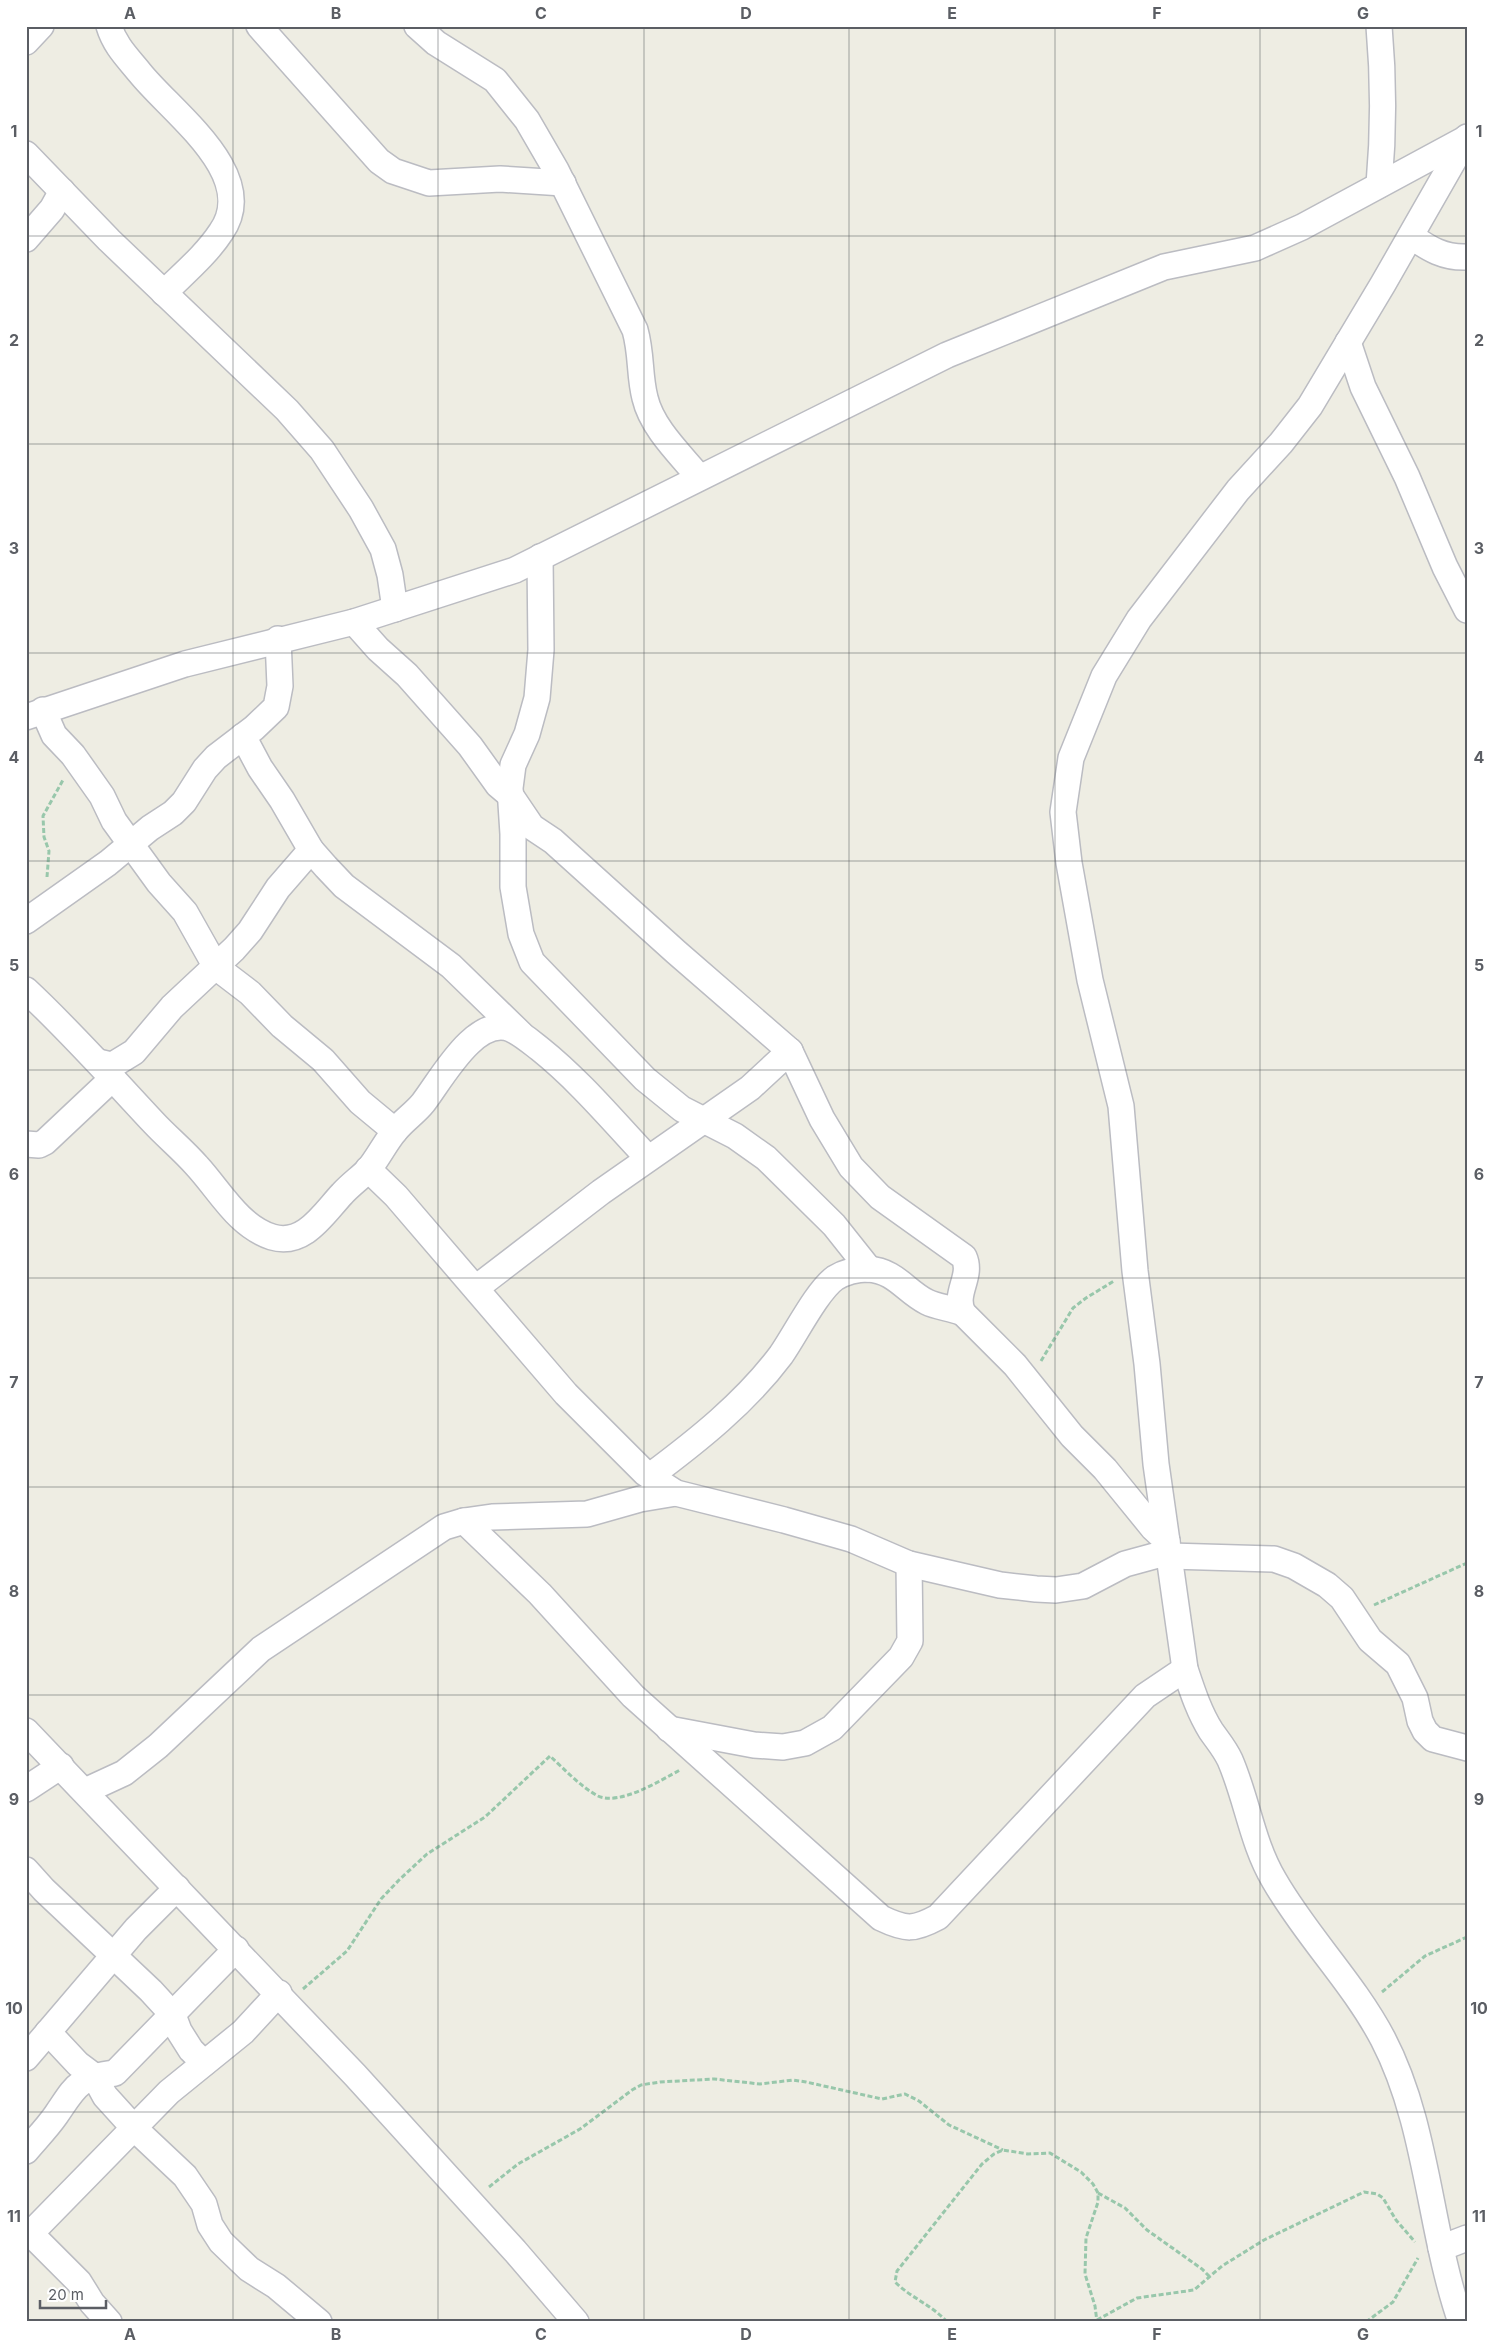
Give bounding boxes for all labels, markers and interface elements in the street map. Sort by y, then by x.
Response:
text: A [124,3,136,23]
text: B [331,3,341,23]
text: C [535,3,547,23]
text: D [740,3,752,23]
text: E [947,3,957,23]
text: F [1152,3,1162,23]
text: G [1357,3,1369,23]
text: 1 [11,121,17,141]
text: 1 [1476,121,1482,141]
text: 2 [9,330,19,350]
text: 2 [1474,330,1484,350]
text: 3 [9,538,19,558]
text: 3 [1474,538,1484,558]
text: 4 [9,747,20,767]
text: 4 [1474,747,1485,767]
text: 5 [9,955,19,975]
text: 5 [1474,955,1484,975]
text: 6 [9,1164,19,1184]
text: 6 [1474,1164,1484,1184]
text: 7 [9,1372,19,1392]
text: 7 [1474,1372,1484,1392]
text: 8 [9,1581,19,1601]
text: 8 [1474,1581,1484,1601]
text: 9 [9,1789,19,1809]
text: 9 [1474,1789,1484,1809]
text: 10 [5,1998,23,2018]
text: 10 [1470,1998,1488,2018]
text: 11 [7,2206,21,2226]
text: 11 [1472,2206,1486,2226]
scale bar [40,2278,106,2310]
text: 20 m [48,2285,84,2304]
text: A [124,2324,136,2344]
text: B [331,2324,341,2344]
text: C [535,2324,547,2344]
text: D [740,2324,752,2344]
text: E [947,2324,957,2344]
text: F [1152,2324,1162,2344]
text: G [1357,2324,1369,2344]

